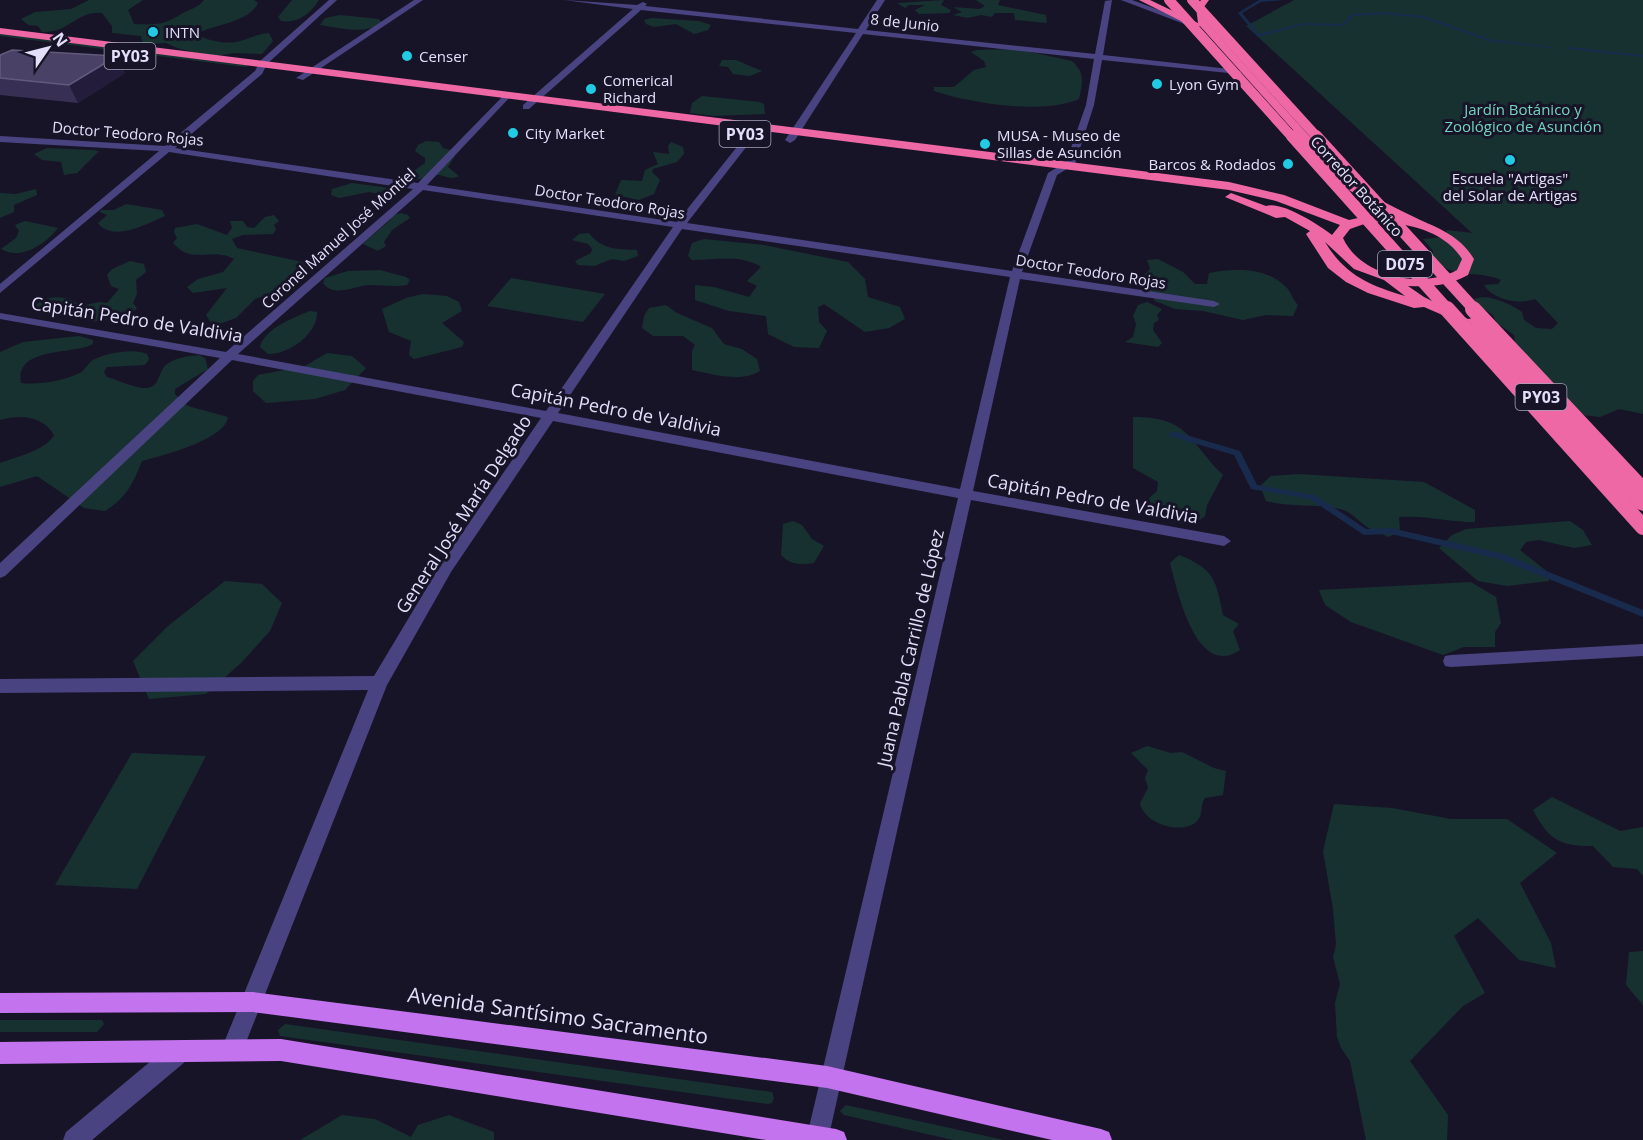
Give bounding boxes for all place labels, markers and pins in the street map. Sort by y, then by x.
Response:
place label: INTN [165,22,200,42]
marker: INTN [146,25,160,39]
place label: Censer [419,46,468,66]
marker: Censer [400,49,414,63]
place label: Comerical Richard [603,70,673,107]
place label: Lyon Gym [1169,74,1239,94]
marker: Lyon Gym [1150,77,1164,91]
marker: Comerical Richard [584,82,598,96]
place label: City Market [525,123,605,143]
place label: MUSA - Museo de Sillas de Asunción [997,125,1122,162]
marker: City Market [506,126,520,140]
marker: MUSA - Museo de Sillas de Asunción [978,137,992,151]
marker: Escuela "Artigas" del Solar de Artigas [1503,153,1517,167]
place label: Barcos & Rodados [1149,154,1276,174]
marker: Barcos & Rodados [1281,157,1295,171]
place label: Escuela "Artigas" del Solar de Artigas [1443,168,1577,205]

